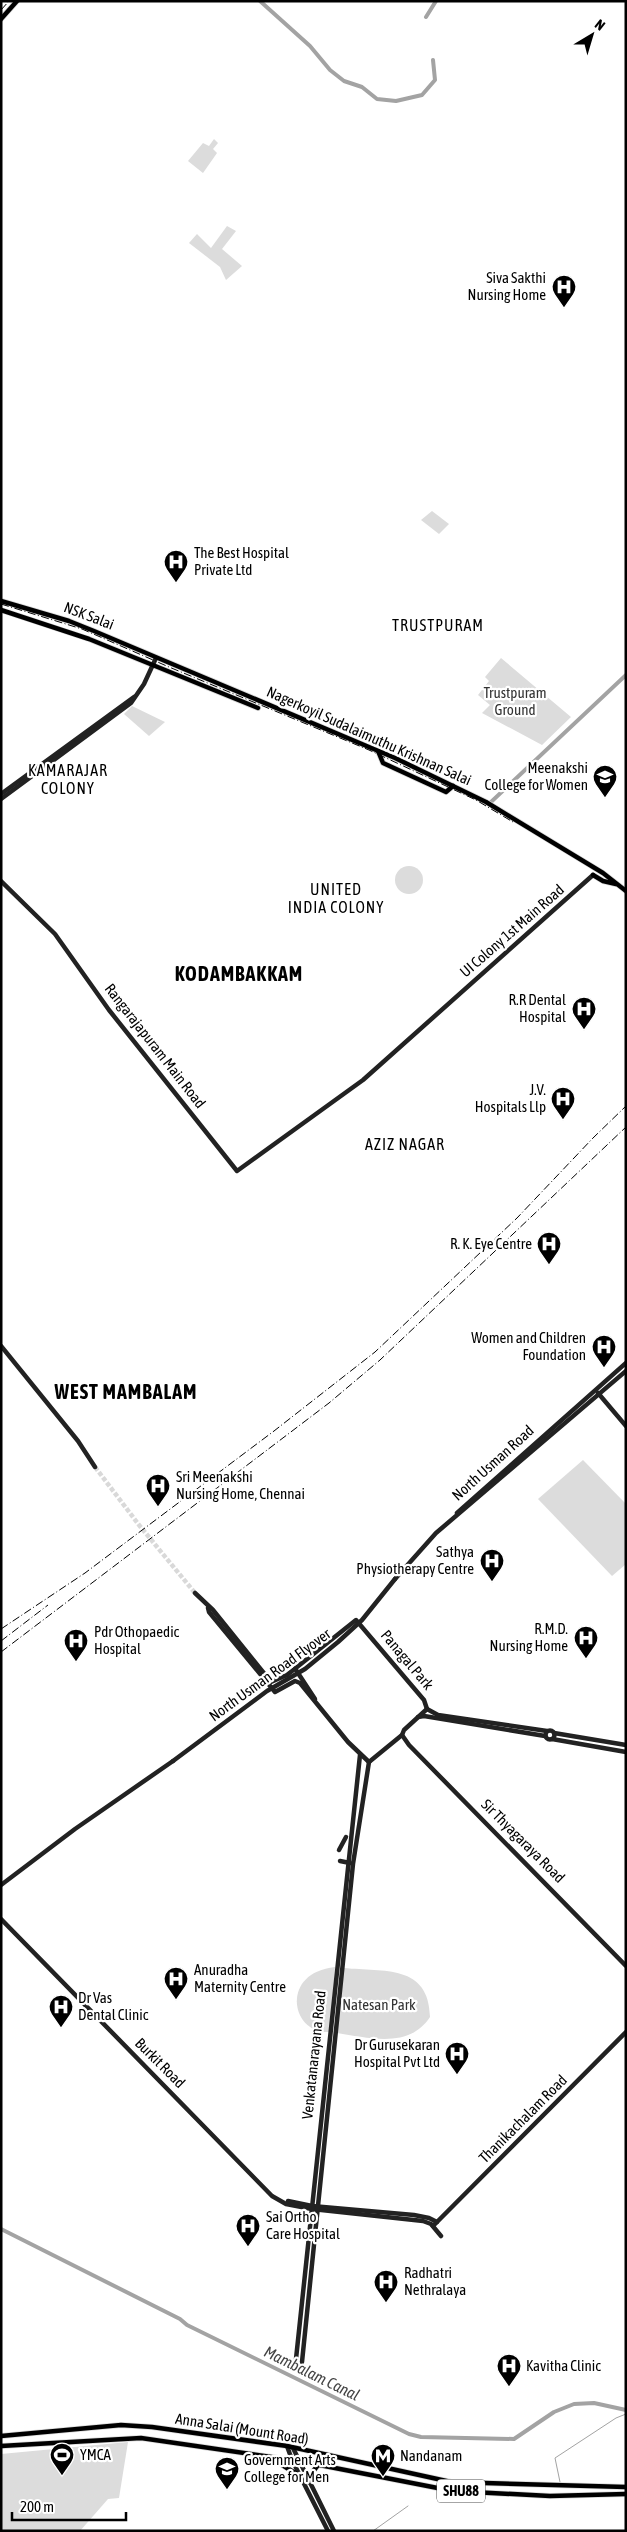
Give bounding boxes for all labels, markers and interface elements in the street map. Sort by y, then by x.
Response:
north arrow [567,10,617,60]
text: N [592,16,608,34]
place label: Siva Sakthi Nursing Home [468,269,546,303]
hospital icon: Siva Sakthi Nursing Home [551,274,577,308]
place label: The Best Hospital Private Ltd [194,544,289,578]
hospital icon: The Best Hospital Private Ltd [163,549,189,583]
street label: NSK Salai [62,598,117,633]
district label: TRUSTPURAM [392,616,484,634]
street label: Nagerkoyil Sudalaimuthu Krishnan Salai [264,683,474,788]
park label: Trustpuram Ground [483,684,547,718]
place label: Meenakshi College for Women [485,759,588,793]
district label: KAMARAJAR COLONY [28,761,108,797]
school or university icon: Meenakshi College for Women [592,764,618,798]
district label: UNITED INDIA COLONY [288,880,384,916]
street label: UI Colony 1st Main Road [456,881,567,980]
district label: KODAMBAKKAM [175,962,303,985]
street label: Rangarajapuram Main Road [102,980,209,1111]
place label: R.R Dental Hospital [509,991,566,1025]
hospital icon: R.R Dental Hospital [571,996,597,1030]
place label: J.V. Hospitals Llp [475,1081,546,1115]
hospital icon: J.V. Hospitals Llp [550,1086,576,1120]
district label: AZIZ NAGAR [365,1135,445,1153]
hospital icon: R. K. Eye Centre [536,1231,562,1265]
place label: R. K. Eye Centre [450,1235,532,1252]
place label: Women and Children Foundation [471,1329,586,1363]
hospital icon: Women and Children Foundation [591,1334,617,1368]
district label: WEST MAMBALAM [54,1380,197,1403]
street label: North Usman Road [448,1422,537,1504]
place label: Sri Meenakshi Nursing Home, Chennai [176,1468,305,1502]
hospital icon: Sri Meenakshi Nursing Home, Chennai [145,1473,171,1507]
place label: Sathya Physiotherapy Centre [356,1543,474,1577]
hospital icon: Sathya Physiotherapy Centre [479,1548,505,1582]
place label: R.M.D. Nursing Home [490,1620,568,1654]
place label: Pdr Othopaedic Hospital [94,1623,180,1657]
street label: North Usman Road Flyover [206,1625,334,1724]
hospital icon: R.M.D. Nursing Home [573,1625,599,1659]
street label: Panagal Park [378,1626,437,1693]
hospital icon: Pdr Othopaedic Hospital [63,1628,89,1662]
street label: Sir Thyagaraya Road [478,1795,569,1886]
place label: Anuradha Maternity Centre [194,1961,286,1995]
hospital icon: Anuradha Maternity Centre [163,1966,189,2000]
place label: Dr Vas Dental Clinic [78,1989,149,2023]
street label: Venkatanarayana Road [298,1990,329,2120]
hospital icon: Dr Vas Dental Clinic [48,1994,74,2028]
park label: Natesan Park [342,1996,416,2013]
street label: Burkit Road [132,2034,189,2091]
place label: Dr Gurusekaran Hospital Pvt Ltd [354,2036,440,2070]
hospital icon: Dr Gurusekaran Hospital Pvt Ltd [444,2041,470,2075]
street label: Thanikachalam Road [475,2071,570,2166]
place label: Sai Ortho Care Hospital [266,2208,340,2242]
hospital icon: Sai Ortho Care Hospital [235,2213,261,2247]
place label: Radhatri Nethralaya [404,2264,466,2298]
hospital icon: Radhatri Nethralaya [373,2269,399,2303]
water label: Mambalam Canal [261,2342,363,2404]
hospital icon: Kavitha Clinic [496,2353,522,2387]
place label: Kavitha Clinic [526,2357,601,2374]
street label: Anna Salai (Mount Road) [174,2410,310,2447]
sports icon: YMCA [49,2442,75,2476]
metro station icon: Nandanam [370,2443,396,2477]
place label: YMCA [80,2446,111,2463]
place label: Nandanam [400,2447,462,2464]
place label: Government Arts College for Men [244,2451,336,2485]
school or university icon: Government Arts College for Men [214,2456,240,2490]
road number: SHU88 [437,2480,485,2502]
scale bar [12,2490,126,2522]
text: 200 m [20,2498,54,2515]

